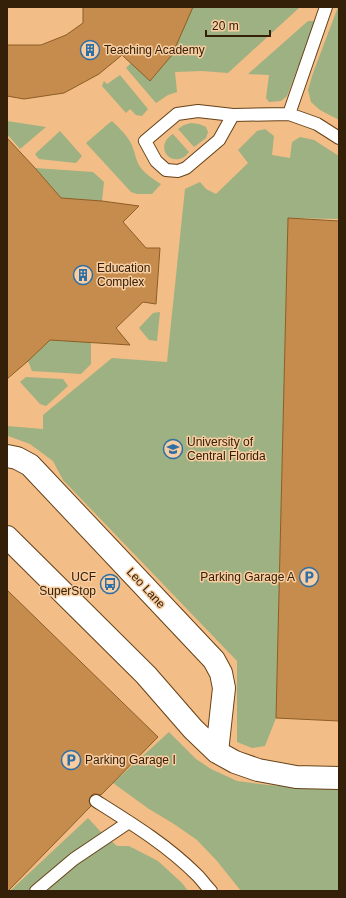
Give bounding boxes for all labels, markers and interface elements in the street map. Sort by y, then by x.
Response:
scale bar [206,12,270,38]
text: 20 m [212,19,239,33]
building icon: Teaching Academy [79,39,101,61]
place label: Teaching Academy [104,43,205,57]
place label: Education Complex [97,261,150,289]
building icon: Education Complex [72,264,94,286]
place label: University of Central Florida [187,435,266,463]
school or university icon: University of Central Florida [162,438,184,460]
street label: Leo Lane [124,565,168,611]
parking icon: Parking Garage A [298,566,320,588]
place label: UCF SuperStop [39,570,96,598]
place label: Parking Garage A [200,570,295,584]
bus stop icon: UCF SuperStop [99,573,121,595]
parking icon: Parking Garage I [60,749,82,771]
place label: Parking Garage I [85,753,176,767]

